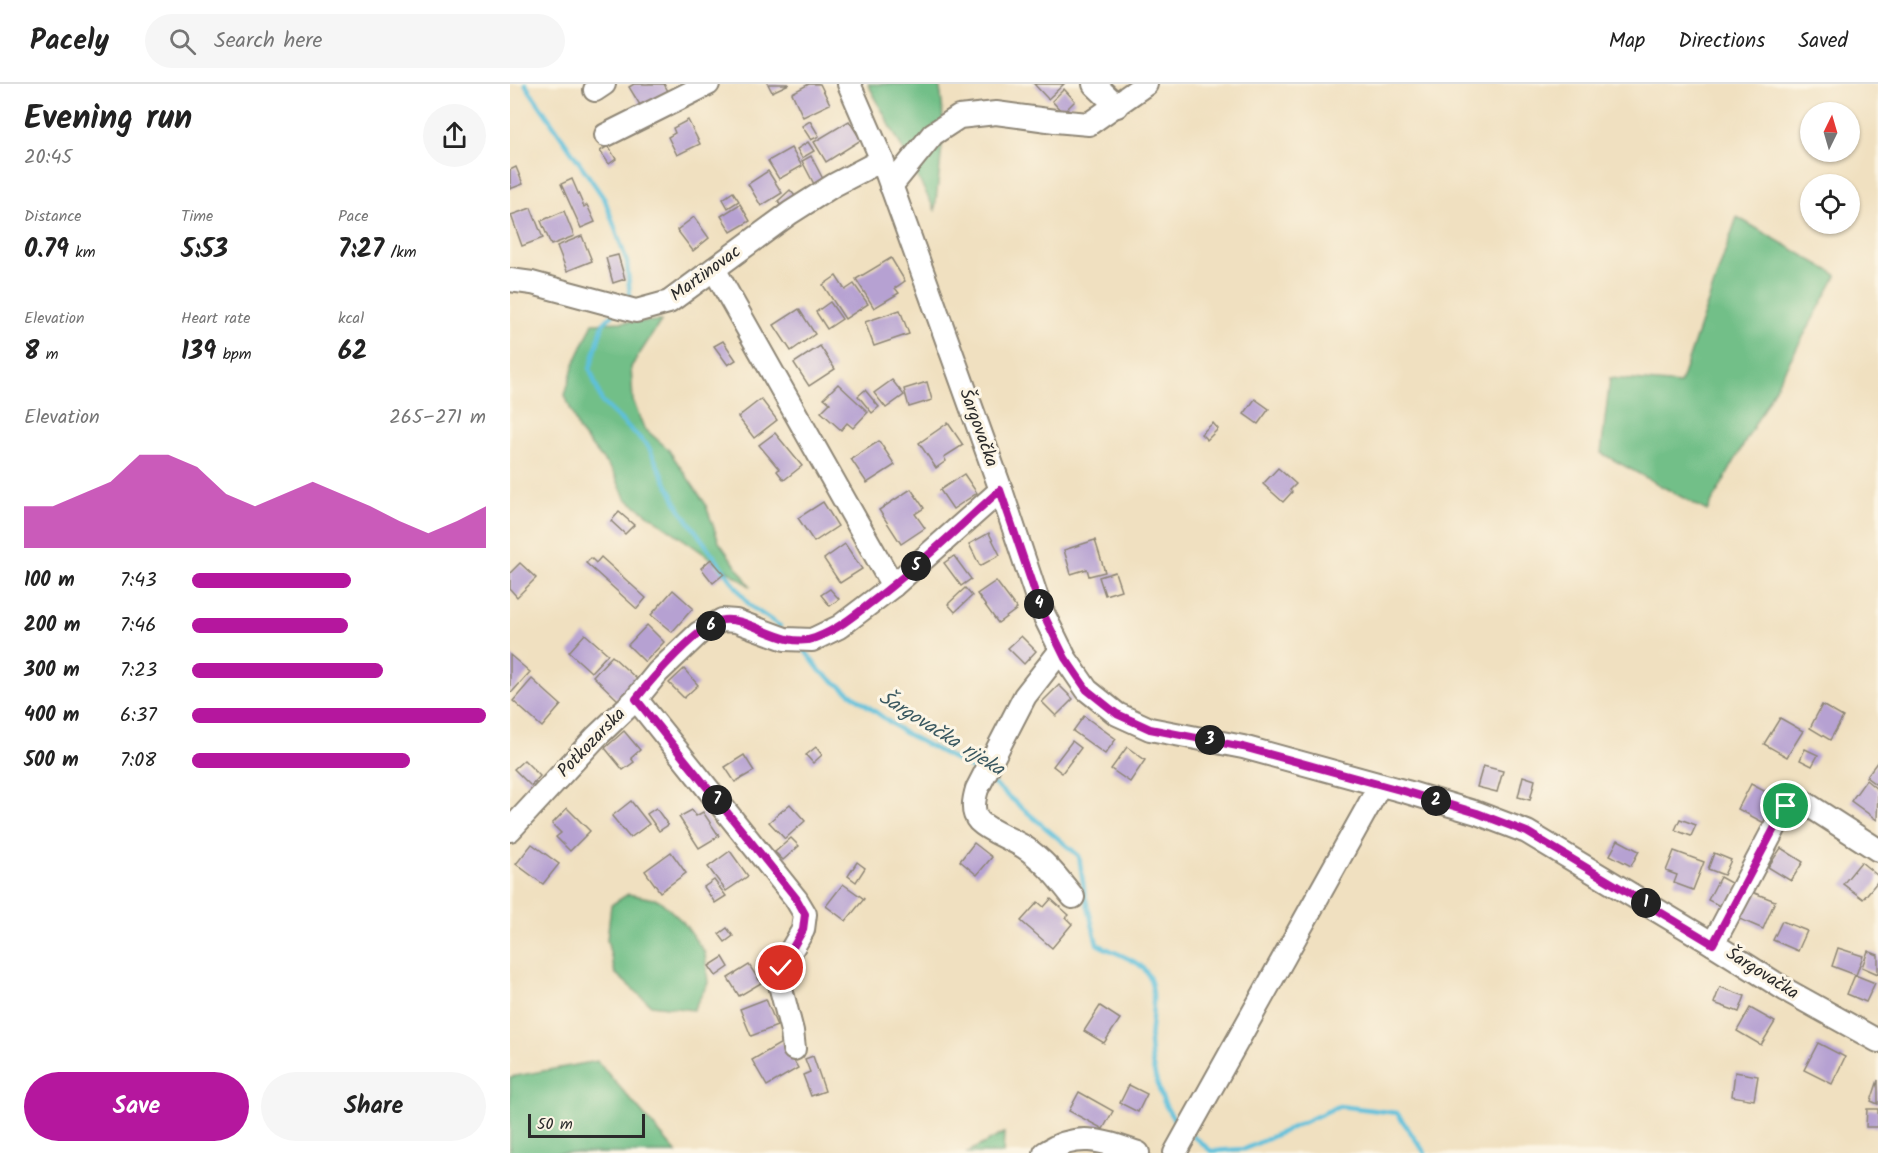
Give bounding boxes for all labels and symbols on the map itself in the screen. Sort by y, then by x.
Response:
north arrow [1800,102,1860,162]
street label: Martinovac [664,238,748,310]
street label: Šargovačka [950,385,1006,471]
pin: 5 [901,551,931,581]
pin: 4 [1024,589,1054,619]
pin: 6 [696,611,726,641]
water label: Šargovačka rijeka [872,683,1011,786]
street label: Potkozarska [551,701,633,785]
pin: 3 [1195,725,1225,755]
pin [1760,780,1811,831]
pin: 7 [702,785,732,815]
pin: 2 [1421,786,1451,816]
pin: 1 [1631,888,1661,918]
street label: Šargovačka [1720,940,1804,1008]
pin [755,942,806,993]
scale bar [528,1111,645,1138]

